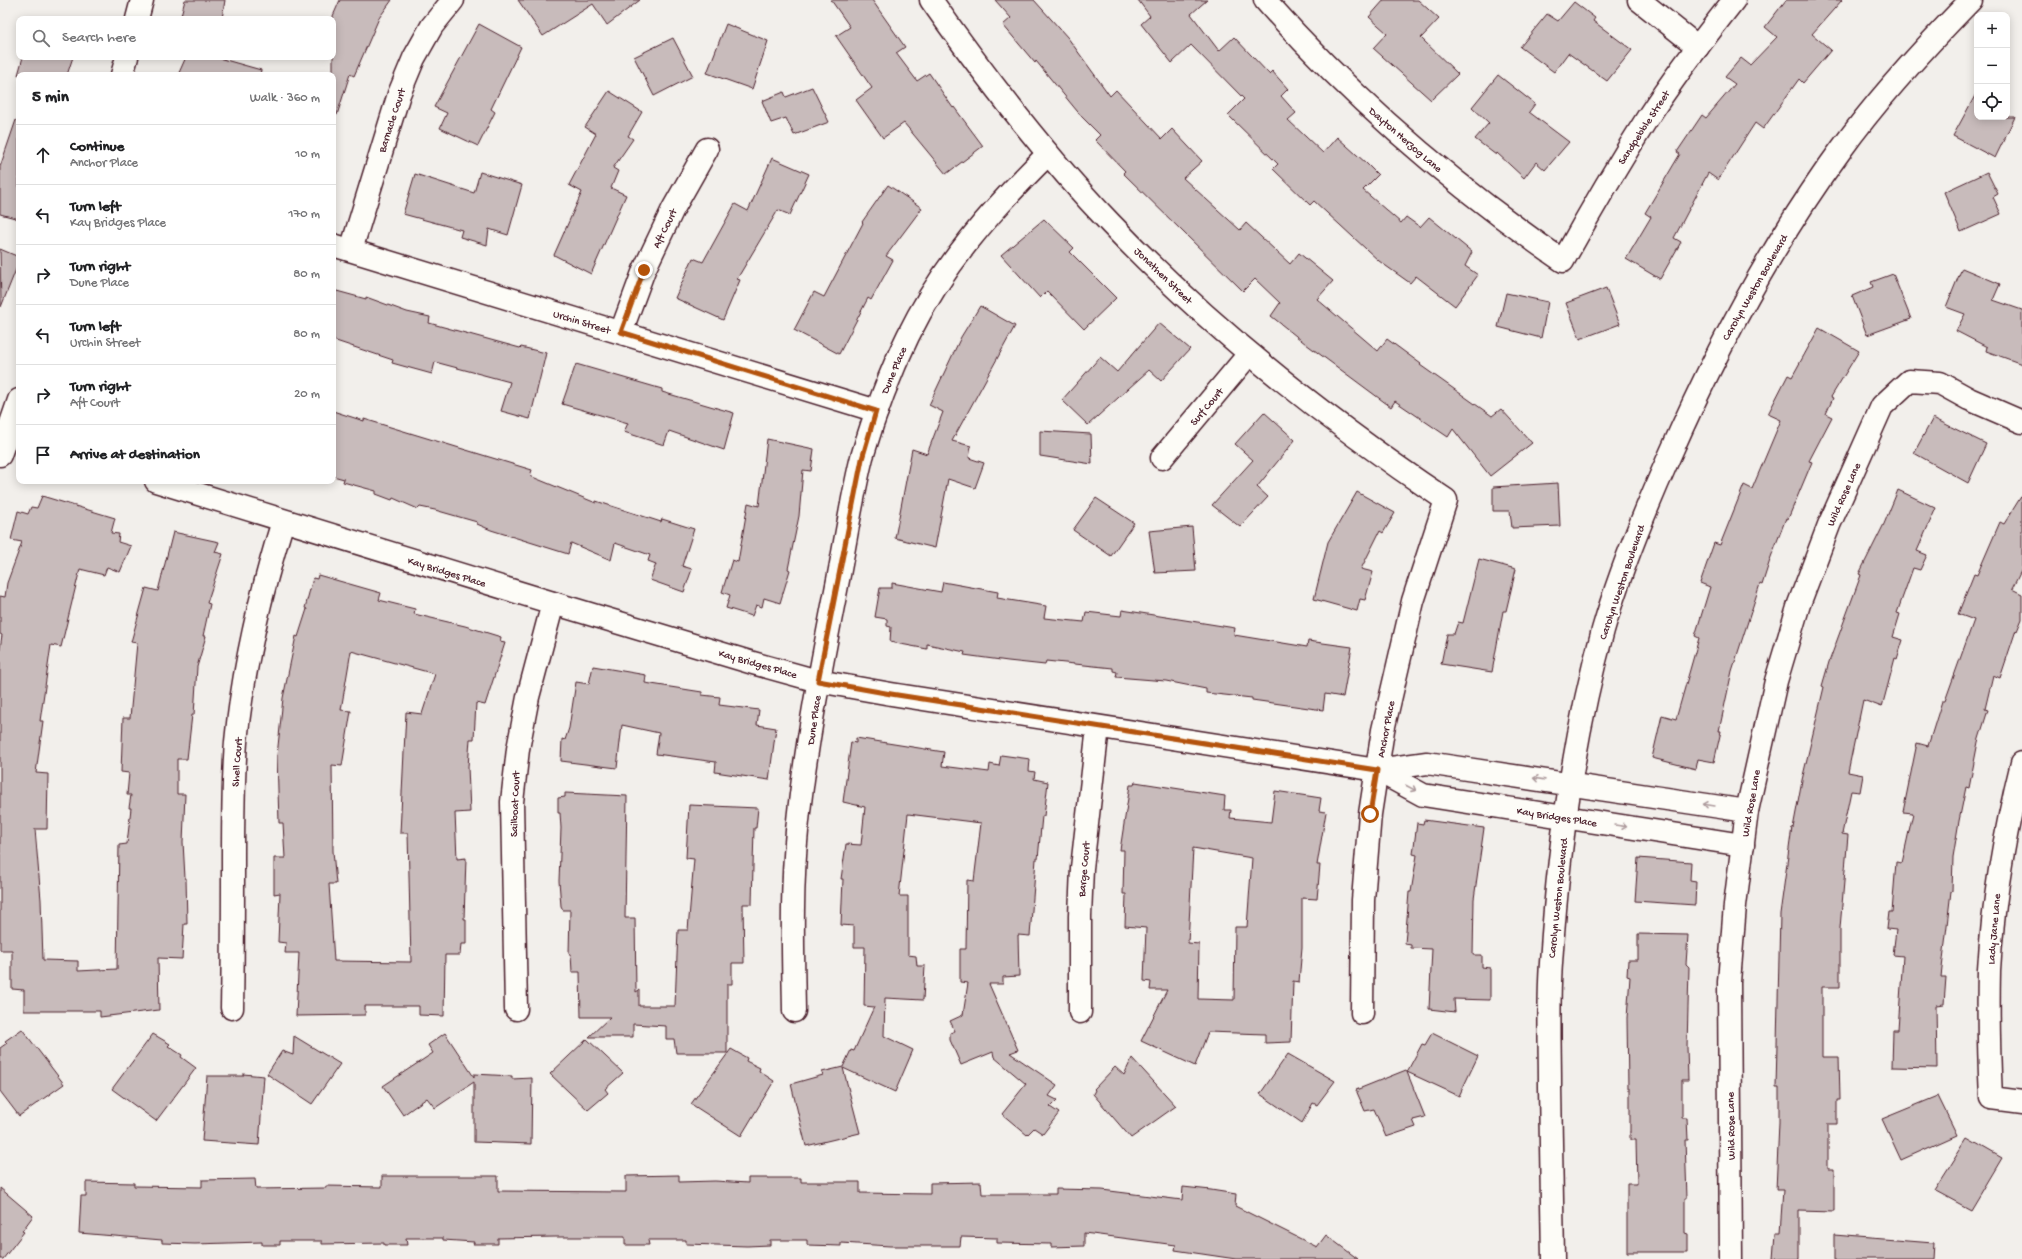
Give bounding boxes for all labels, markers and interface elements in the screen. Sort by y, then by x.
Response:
map controls [1974,12,2010,120]
button: + [1974,12,2010,48]
search box [16,16,336,60]
icon: search [30,27,52,49]
text: Search here [62,29,136,47]
button: − [1974,48,2010,84]
button: locate [1974,84,2010,120]
street label: Barnacle Court [377,86,409,155]
text: 5 min [32,88,69,108]
street label: Sandpebble Street [1616,88,1674,167]
text: Walk · 360 m [250,91,320,106]
street label: Dayton Herzog Lane [1365,105,1444,176]
text: Continue [70,138,124,156]
icon: ahead [32,144,54,166]
text: 10 m [295,147,320,162]
text: Anchor Place [70,156,138,171]
text: Turn left [70,198,121,216]
icon: left [32,204,54,226]
street label: Aft Court [650,206,681,250]
text: 170 m [288,207,320,222]
text: Kay Bridges Place [70,216,166,231]
street label: Carolyn Weston Boulevard [1720,232,1792,343]
street label: Jonathen Street [1131,246,1195,308]
text: Turn right [70,258,130,276]
route end [635,261,653,279]
icon: right [32,264,54,286]
text: 80 m [293,267,320,282]
text: Dune Place [70,276,129,291]
street label: Urchin Street [551,308,613,338]
text: Turn left [70,318,121,336]
icon: left [32,324,54,346]
text: 80 m [293,327,320,342]
text: Urchin Street [70,336,140,351]
street label: Dune Place [879,345,910,397]
text: Turn right [70,378,130,396]
icon: right [32,384,54,406]
street label: Surf Court [1188,384,1228,429]
text: 20 m [294,387,320,402]
text: Aft Court [70,396,120,411]
icon: arrive [32,444,54,466]
text: Arrive at destination [70,446,200,464]
street label: Wild Rose Lane [1826,461,1864,528]
street label: Carolyn Weston Boulevard [1598,522,1649,641]
street label: Kay Bridges Place [406,555,487,591]
street label: Kay Bridges Place [717,648,798,682]
street label: Dune Place [805,694,824,747]
street label: Anchor Place [1376,700,1398,759]
street label: Shell Court [230,736,246,787]
street label: Wild Rose Lane [1740,768,1764,838]
street label: Sailboat Court [509,769,523,837]
one-way arrow [1533,775,1546,783]
one-way arrow [1405,785,1417,793]
one-way arrow [1703,801,1716,809]
route start [1361,805,1379,823]
street label: Kay Bridges Place [1516,806,1598,830]
one-way arrow [1614,822,1627,830]
street label: Carolyn Weston Boulevard [1547,836,1571,959]
street label: Barge Court [1077,840,1094,898]
street label: Lady Jane Lane [1986,893,2004,965]
street label: Wild Rose Lane [1725,1092,1739,1160]

